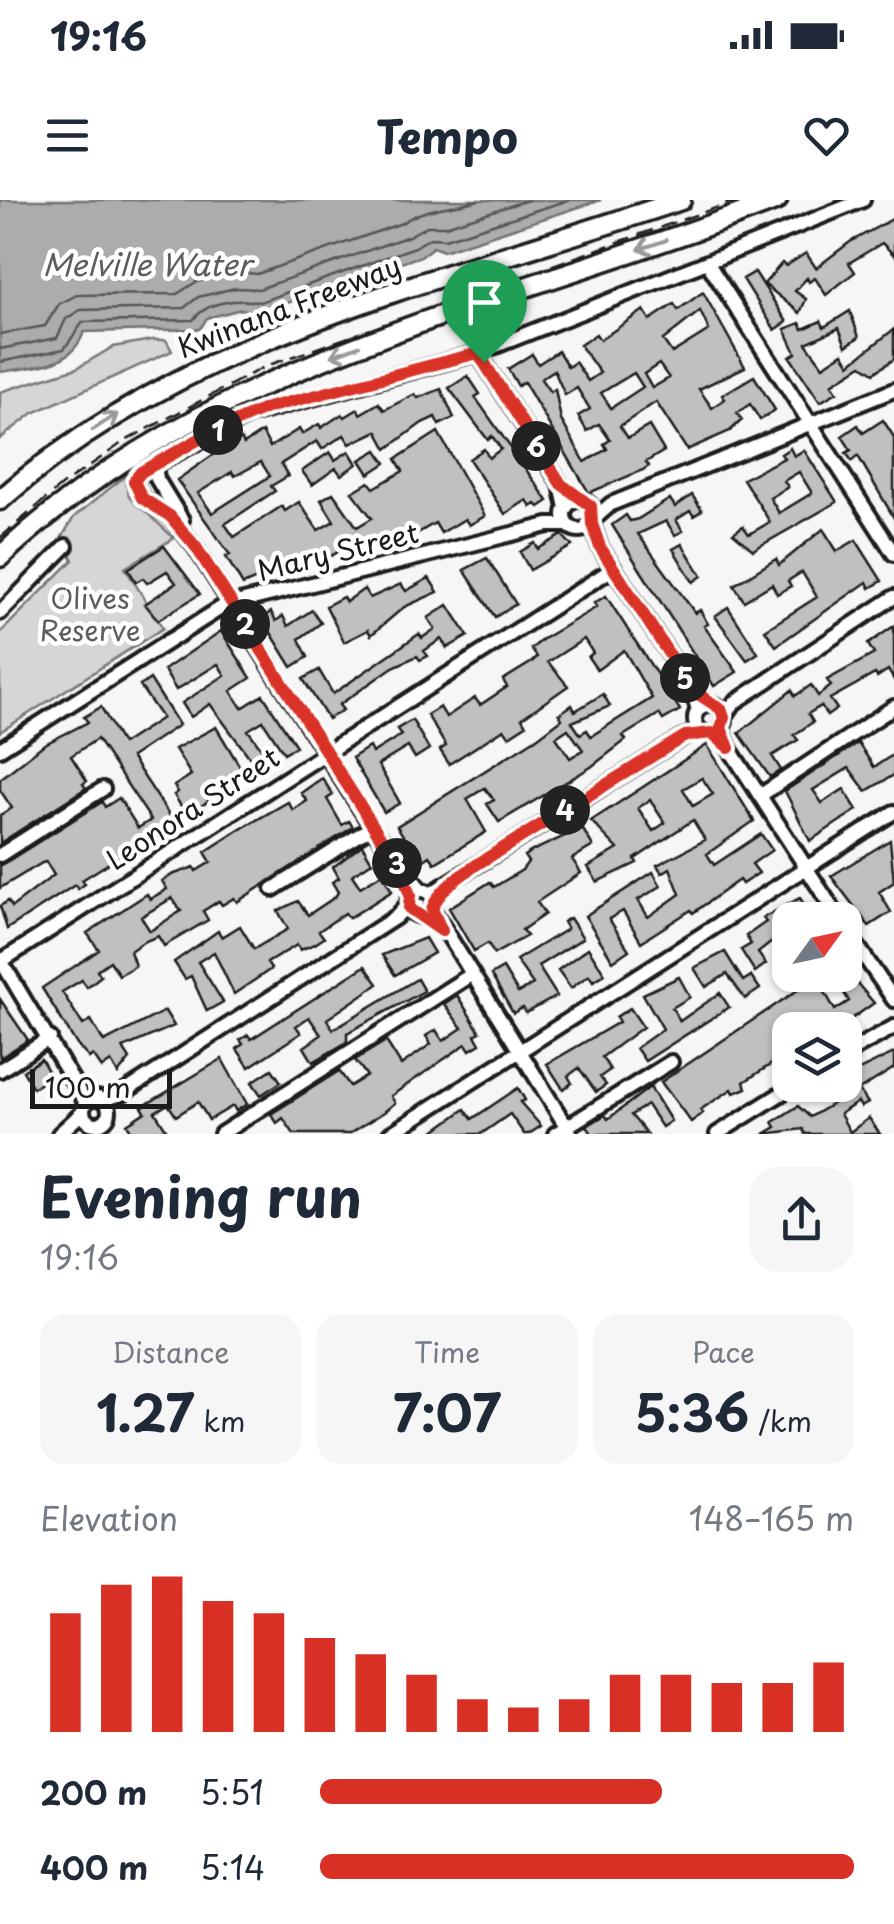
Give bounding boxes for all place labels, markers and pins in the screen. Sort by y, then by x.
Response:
pin [442,260,527,363]
pin: 1 [193,405,243,455]
pin: 6 [511,421,561,471]
pin: 2 [220,599,270,649]
pin: 5 [660,653,710,703]
pin: 4 [540,785,590,835]
pin: 3 [372,838,422,888]

